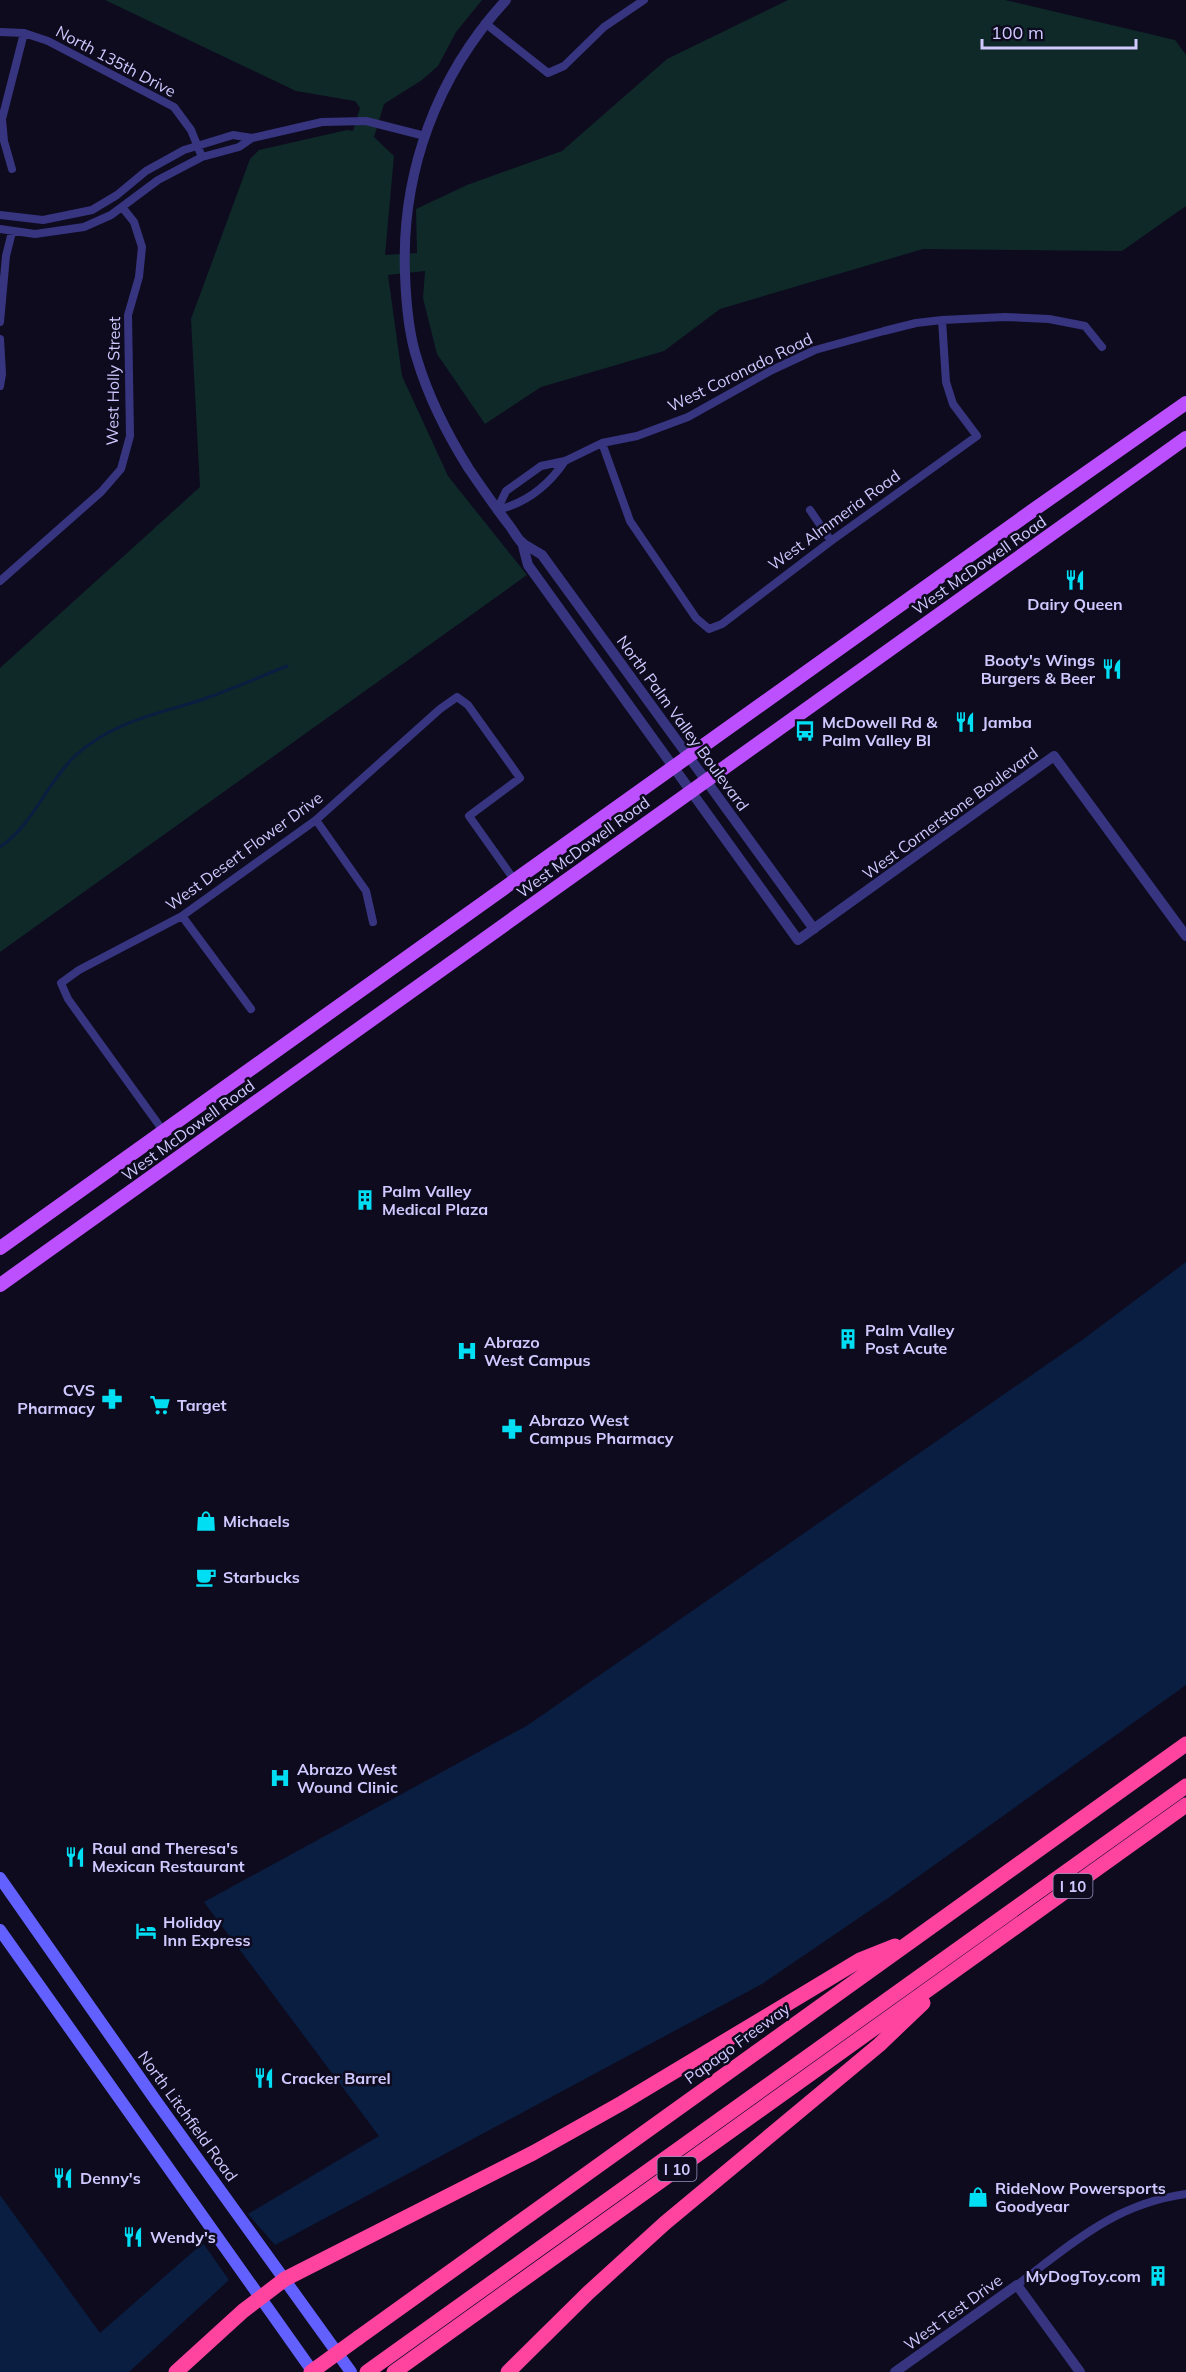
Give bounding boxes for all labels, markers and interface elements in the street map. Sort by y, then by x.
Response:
scale bar [982,12,1136,50]
street label: North 135th Drive [53,21,179,101]
text: 100 m [991,21,1044,44]
street label: West Holly Street [102,316,124,446]
street label: West Coronado Road [664,328,816,416]
street label: West Almmeria Road [764,465,904,575]
street label: West McDowell Road [908,511,1050,619]
restaurant icon: Dairy Queen [1063,568,1087,592]
place label: Dairy Queen [1027,594,1123,614]
street label: North Palm Valley Boulevard [613,631,753,815]
place label: Booty's Wings Burgers & Beer [981,650,1096,688]
restaurant icon: Booty's Wings Burgers & Beer [1100,657,1124,681]
restaurant icon: Jamba [953,710,977,734]
place label: McDowell Rd & Palm Valley Bl [822,712,938,750]
place label: Jamba [982,712,1032,732]
bus stop icon: McDowell Rd & Palm Valley Bl [793,719,817,743]
street label: West Cornerstone Boulevard [858,743,1042,883]
street label: West Desert Flower Drive [161,787,327,915]
street label: West McDowell Road [513,792,653,902]
street label: West McDowell Road [118,1075,258,1185]
place label: Palm Valley Medical Plaza [382,1181,488,1219]
building icon: Palm Valley Medical Plaza [353,1188,377,1212]
place label: Palm Valley Post Acute [865,1320,955,1358]
building icon: Palm Valley Post Acute [836,1327,860,1351]
place label: Abrazo West Campus [484,1332,591,1370]
hospital icon: Abrazo West Campus [455,1339,479,1363]
place label: CVS Pharmacy [17,1380,95,1418]
pharmacy icon: CVS Pharmacy [100,1387,124,1411]
supermarket icon: Target [148,1393,172,1417]
place label: Target [177,1395,227,1415]
place label: Abrazo West Campus Pharmacy [529,1410,674,1448]
pharmacy icon: Abrazo West Campus Pharmacy [500,1417,524,1441]
shop icon: Michaels [194,1509,218,1533]
place label: Michaels [223,1511,290,1531]
cafe icon: Starbucks [194,1565,218,1589]
place label: Starbucks [223,1567,300,1587]
place label: Abrazo West Wound Clinic [297,1759,398,1797]
hospital icon: Abrazo West Wound Clinic [268,1766,292,1790]
place label: Raul and Theresa's Mexican Restaurant [92,1838,245,1876]
restaurant icon: Raul and Theresa's Mexican Restaurant [63,1845,87,1869]
road number: I 10 [1054,1874,1092,1898]
place label: Holiday Inn Express [163,1912,250,1950]
hotel icon: Holiday Inn Express [134,1919,158,1943]
street label: Papago Freeway [680,1998,794,2088]
street label: North Litchfield Road [134,2047,242,2185]
restaurant icon: Cracker Barrel [252,2066,276,2090]
place label: Cracker Barrel [281,2068,391,2088]
road number: I 10 [658,2157,696,2181]
restaurant icon: Denny's [51,2166,75,2190]
place label: Denny's [80,2168,141,2188]
place label: RideNow Powersports Goodyear [995,2178,1166,2216]
shop icon: RideNow Powersports Goodyear [966,2185,990,2209]
restaurant icon: Wendy's [121,2225,145,2249]
place label: Wendy's [150,2227,216,2247]
building icon: MyDogToy.com [1146,2264,1170,2288]
place label: MyDogToy.com [1025,2266,1141,2286]
street label: West Test Drive [900,2270,1006,2354]

